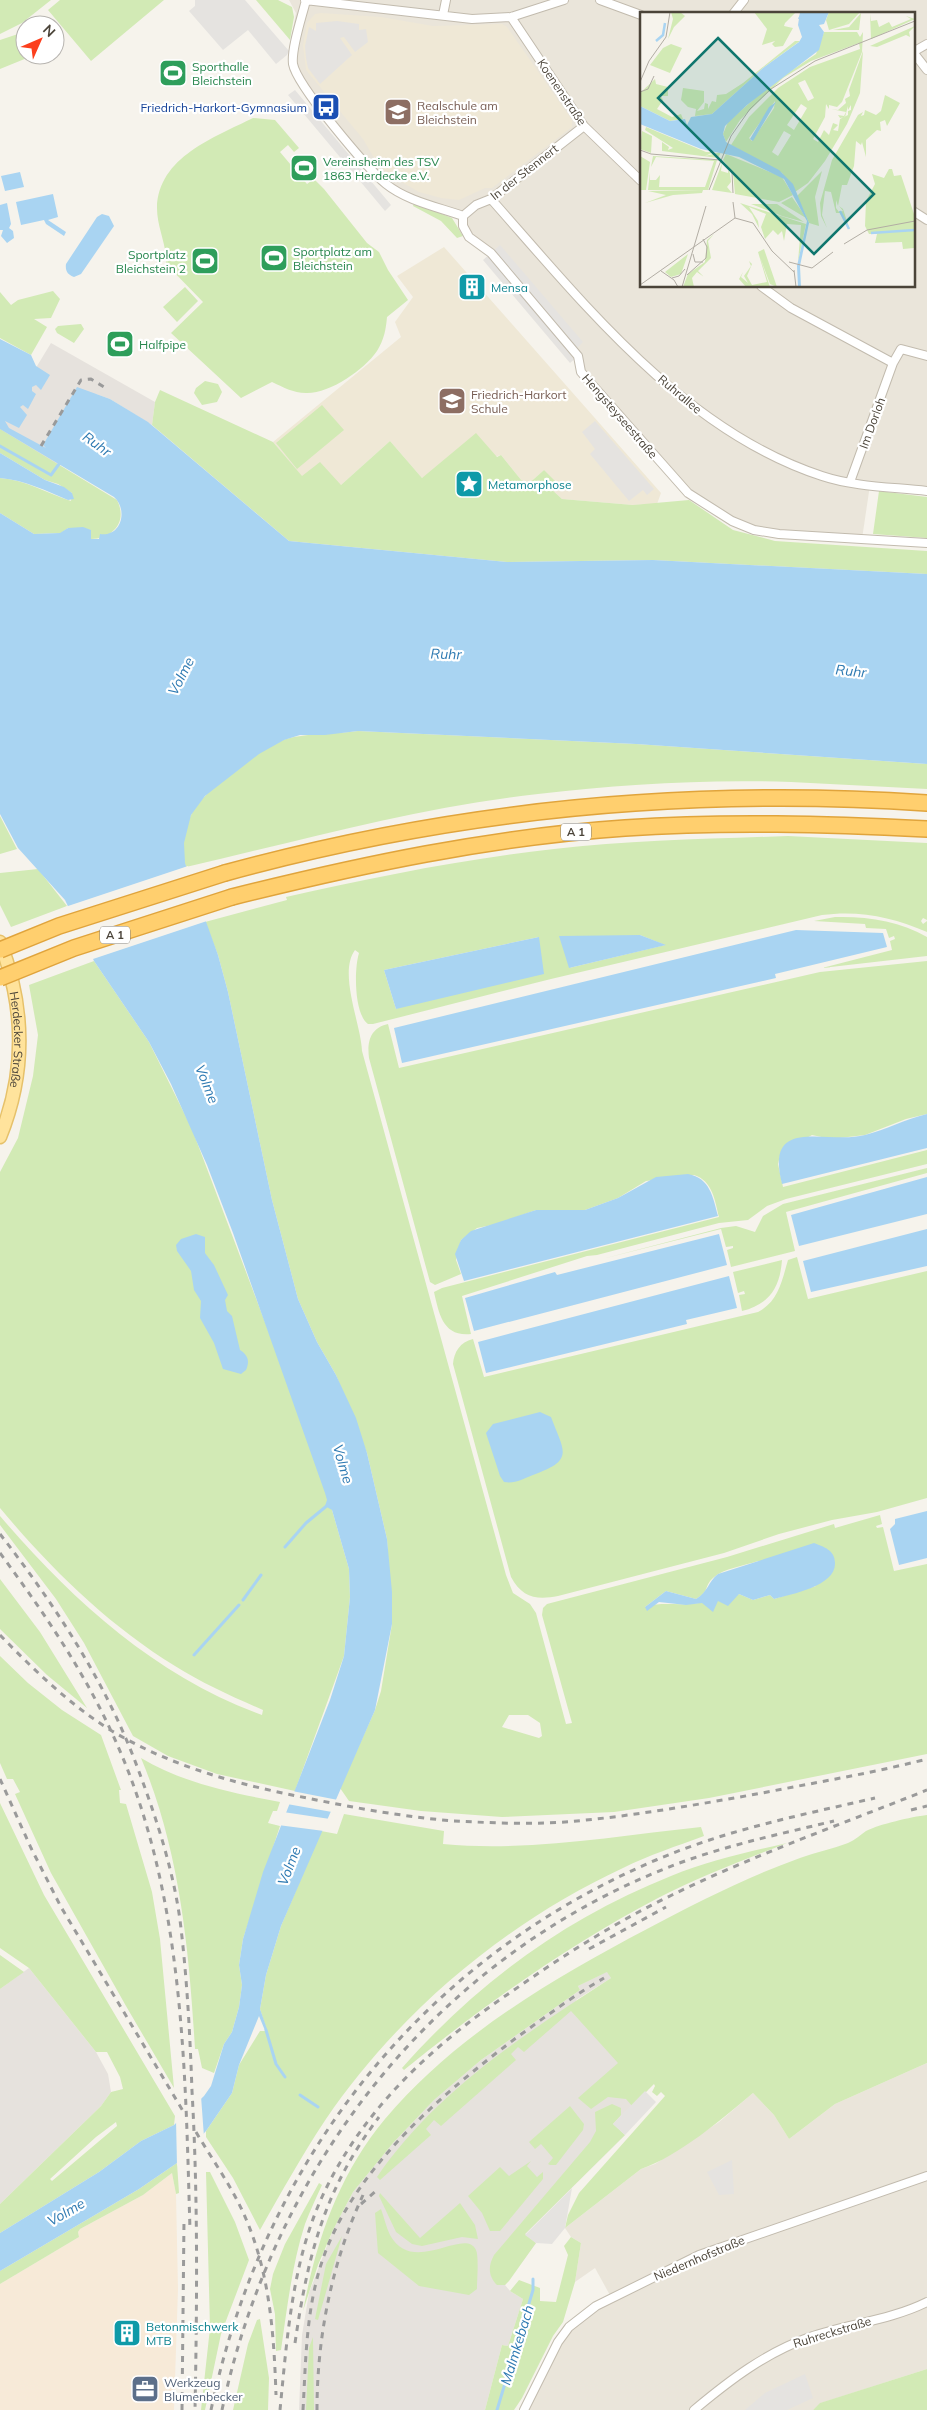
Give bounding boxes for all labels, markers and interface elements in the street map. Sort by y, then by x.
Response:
inset map [640,12,914,288]
north arrow [15,15,65,65]
text: N [39,21,59,41]
street label: Koenenstraße [534,56,590,128]
sports icon: Sporthalle Bleichstein [158,58,188,88]
place label: Sporthalle Bleichstein [192,59,252,88]
bus stop icon: Friedrich-Harkort-Gymnasium [311,92,341,122]
school or university icon: Realschule am Bleichstein [383,97,413,127]
place label: Realschule am Bleichstein [417,98,498,127]
place label: Friedrich-Harkort-Gymnasium [140,100,307,115]
street label: In der Stennert [487,141,561,203]
sports icon: Vereinsheim des TSV 1863 Herdecke e.V. [289,153,319,183]
place label: Vereinsheim des TSV 1863 Herdecke e.V. [323,154,440,183]
sports icon: Sportplatz am Bleichstein [259,243,289,273]
place label: Sportplatz am Bleichstein [293,244,372,273]
sports icon: Sportplatz Bleichstein 2 [190,246,220,276]
place label: Sportplatz Bleichstein 2 [116,247,186,276]
building icon: Mensa [457,272,487,302]
place label: Mensa [491,280,528,295]
sports icon: Halfpipe [105,329,135,359]
place label: Halfpipe [139,337,186,352]
street label: Hengsteyseestraße [579,371,661,461]
street label: Ruhrallee [655,371,705,417]
school or university icon: Friedrich-Harkort Schule [437,386,467,416]
place label: Friedrich-Harkort Schule [471,387,566,416]
street label: Im Dorloh [856,395,888,451]
water label: Ruhr [79,428,116,461]
place icon: Metamorphose [454,469,484,499]
place label: Metamorphose [488,477,572,492]
water label: Ruhr [430,644,463,664]
water label: Volme [164,654,198,698]
water label: Ruhr [835,660,868,682]
road number: A 1 [561,824,591,840]
road number: A 1 [100,926,130,944]
street label: Herdecker Straße [7,990,27,1089]
water label: Volme [191,1062,223,1106]
water label: Volme [329,1442,357,1486]
water label: Volme [273,1844,305,1888]
water label: Volme [44,2194,88,2230]
street label: Niedernhofstraße [651,2232,747,2284]
water label: Malmkebach [496,2303,538,2387]
street label: Ruhreckstraße [791,2313,873,2351]
building icon: Betonmischwerk MTB [112,2318,142,2348]
place label: Betonmischwerk MTB [146,2319,239,2348]
office icon: Werkzeug Blumenbecker [130,2374,160,2404]
place label: Werkzeug Blumenbecker [164,2375,243,2404]

